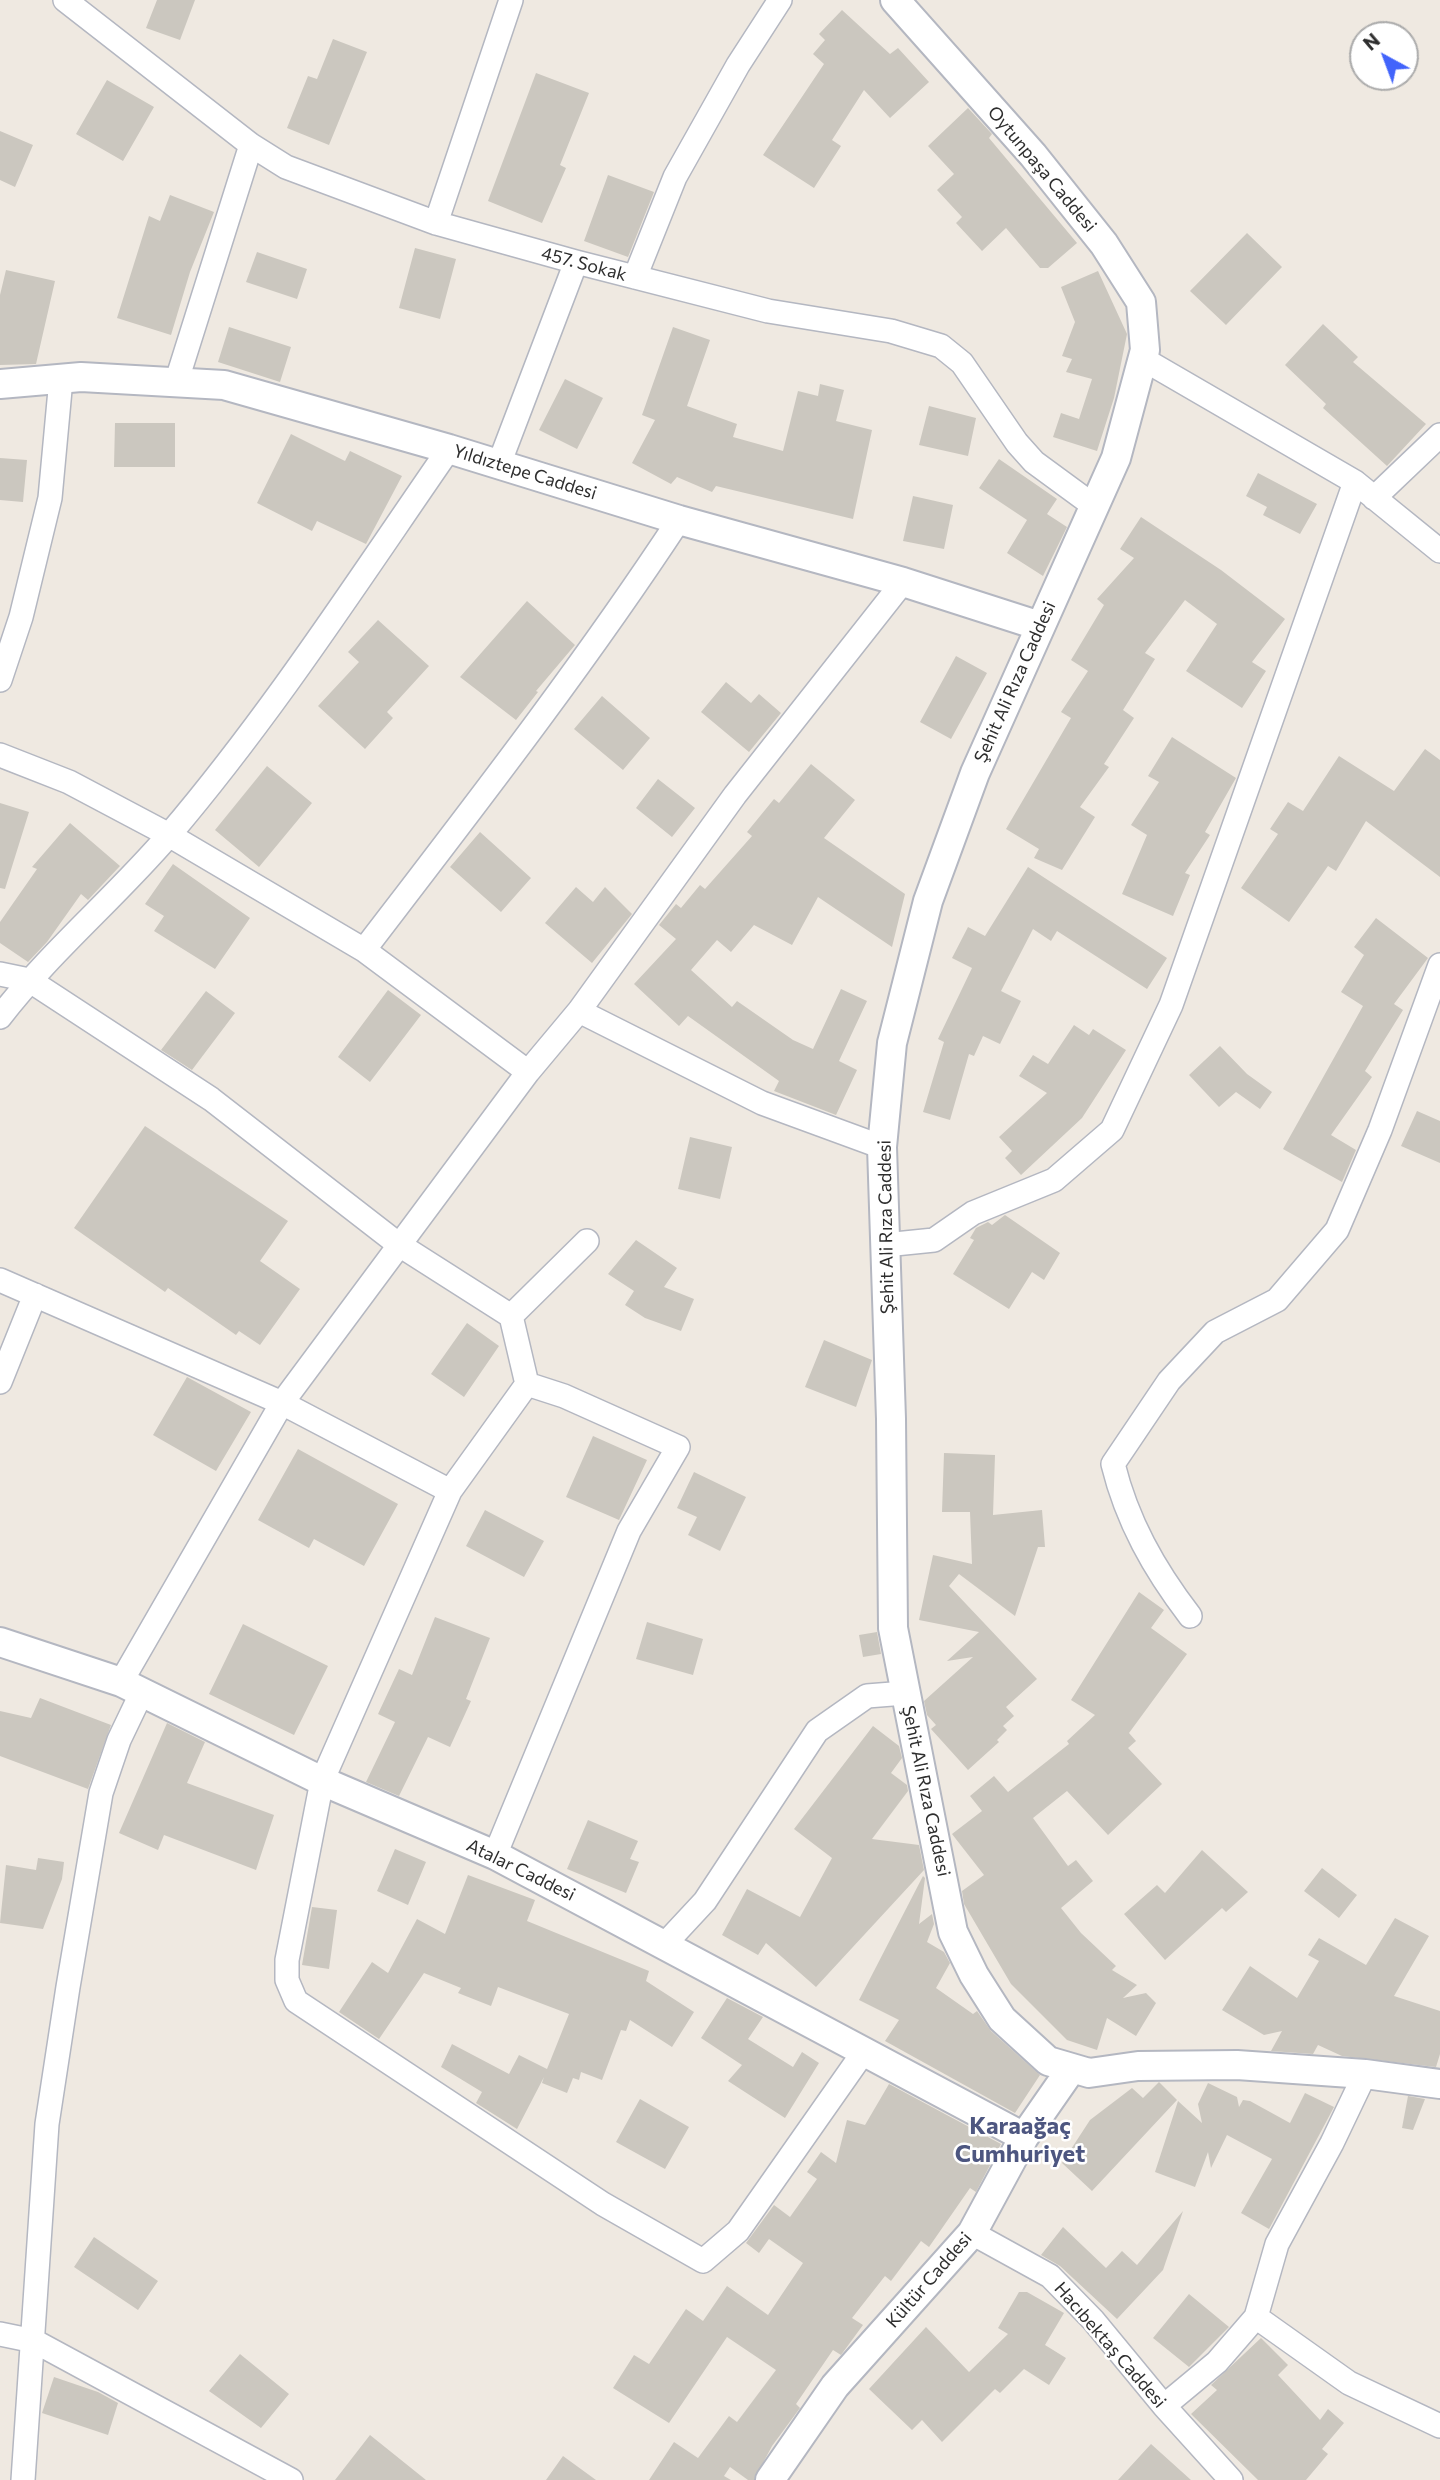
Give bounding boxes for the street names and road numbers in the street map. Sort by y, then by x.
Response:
street label: Oytunpaşa Caddesi [983,102,1101,236]
street label: 457. Sokak [539,242,629,286]
street label: Yıldıztepe Caddesi [451,440,599,504]
street label: Şehit Ali Rıza Caddesi [970,598,1060,766]
street label: Şehit Ali Rıza Caddesi [874,1140,898,1314]
street label: Şehit Ali Rıza Caddesi [897,1704,955,1878]
street label: Atalar Caddesi [463,1834,579,1906]
street label: Kültür Caddesi [882,2228,976,2332]
street label: Hacıbektaş Caddesi [1049,2278,1171,2412]

